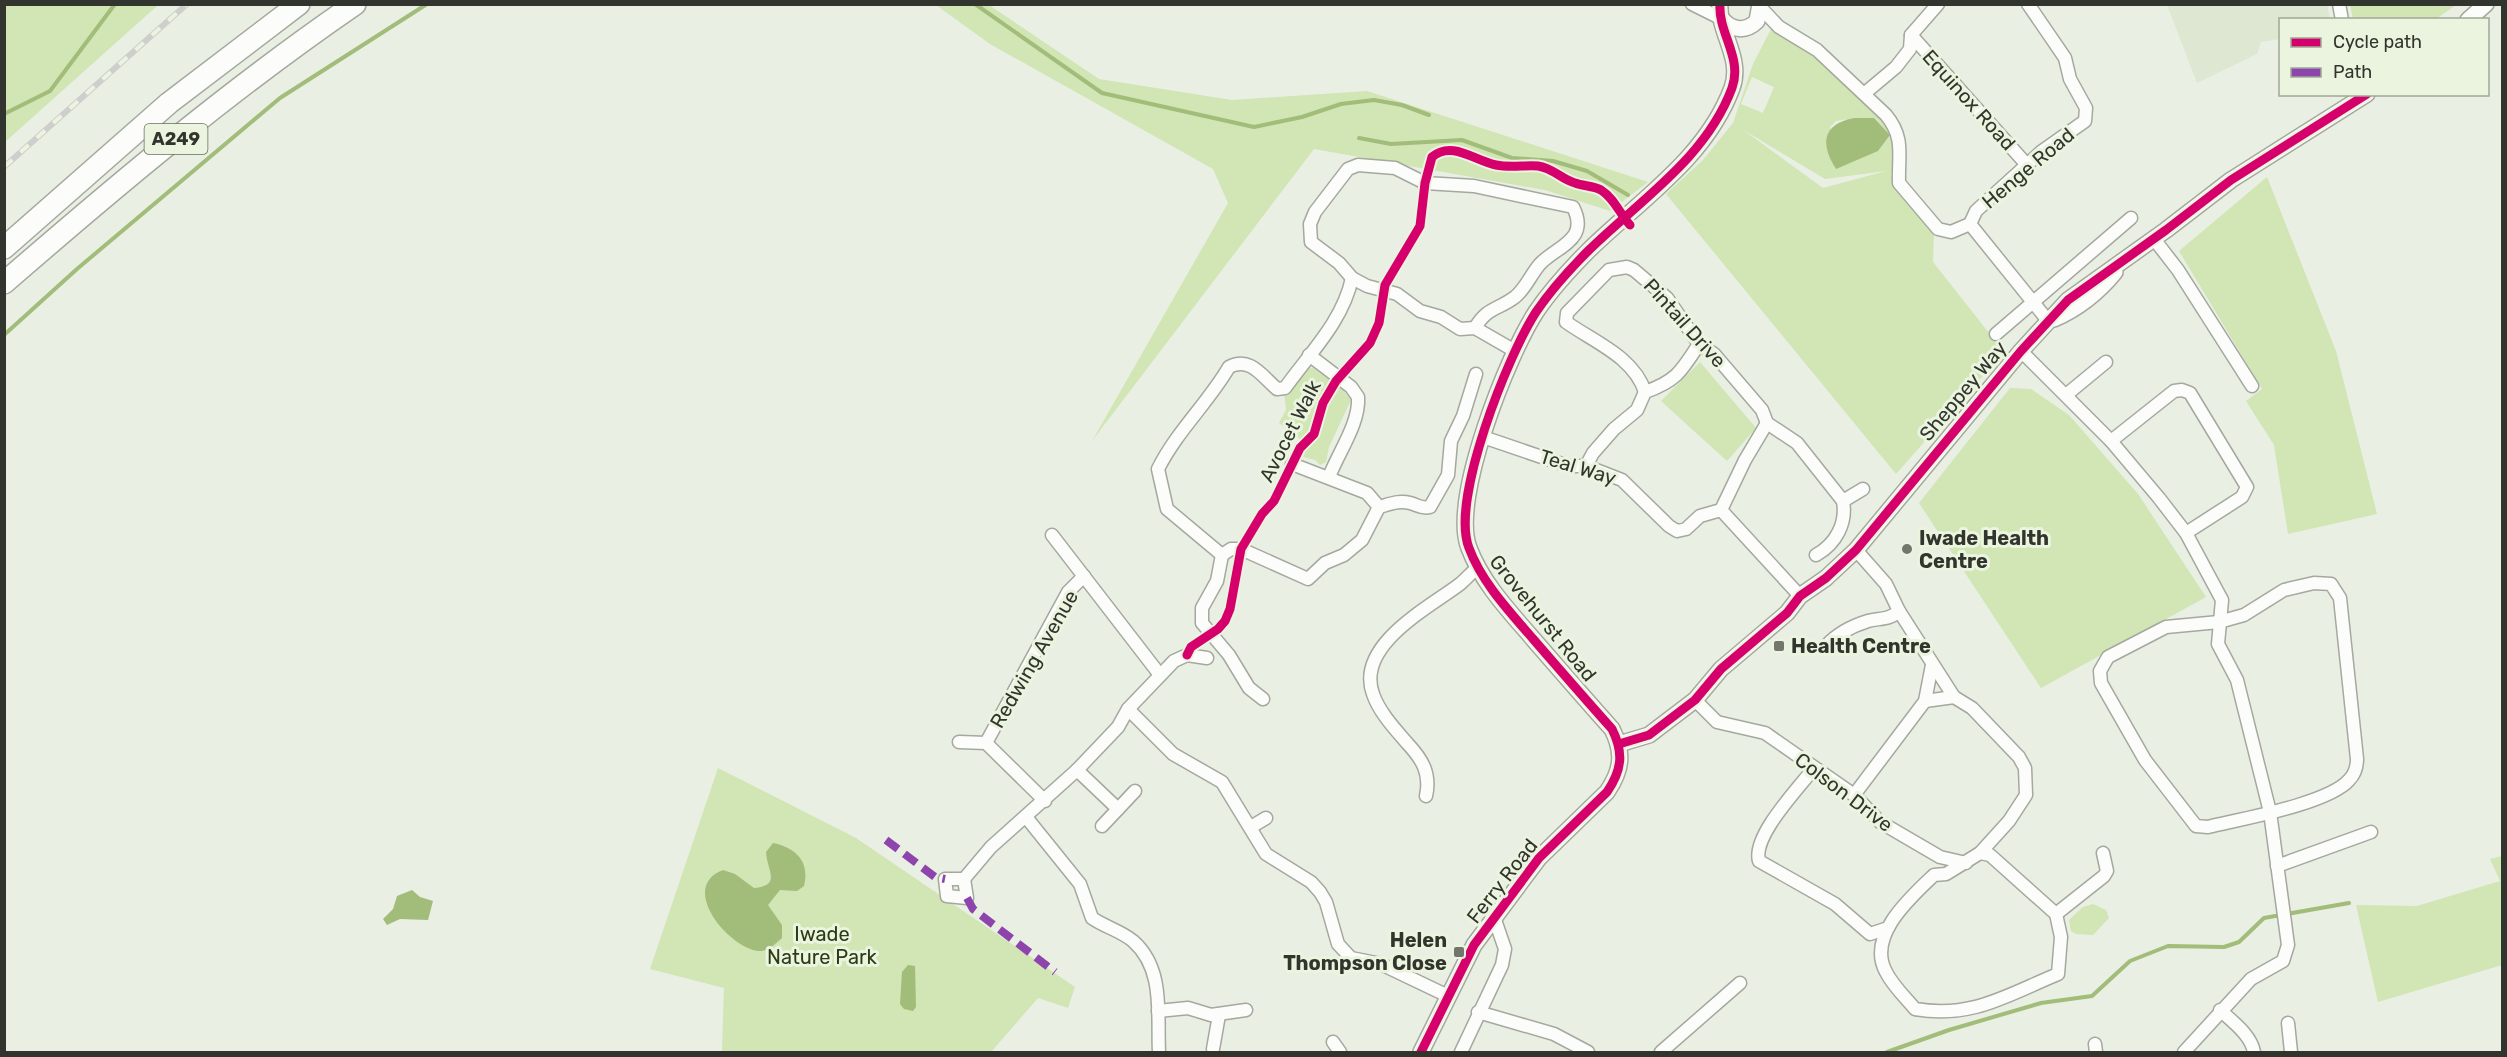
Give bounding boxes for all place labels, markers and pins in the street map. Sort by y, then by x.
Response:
place label: Iwade Health Centre [1919,526,2049,573]
marker: Iwade Health Centre [1900,542,1914,556]
place label: Health Centre [1791,634,1931,658]
marker: Health Centre [1772,639,1786,653]
place label: Helen Thompson Close [1283,928,1447,975]
marker: Helen Thompson Close [1452,945,1466,959]

